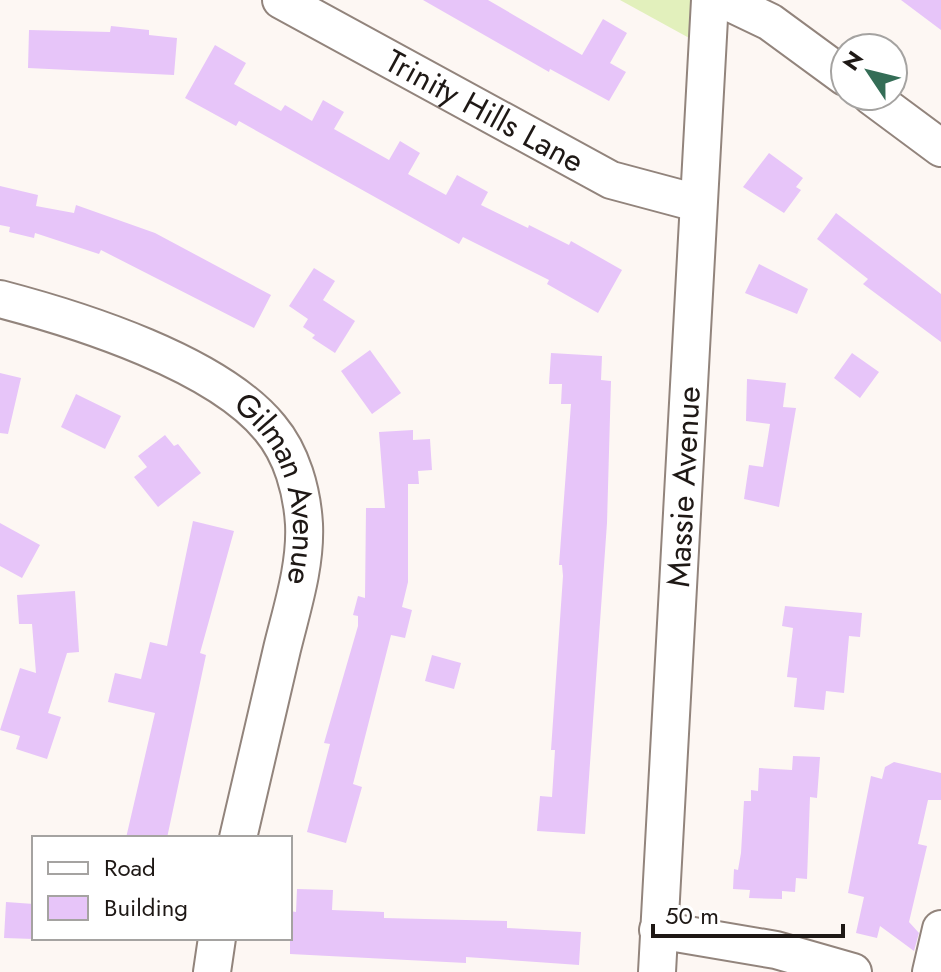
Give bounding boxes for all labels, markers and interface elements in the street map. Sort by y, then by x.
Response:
north arrow [829,32,909,112]
street label: Trinity Hills Lane [377,38,592,184]
text: N [835,44,871,77]
street label: Gilman Avenue [224,381,327,589]
street label: Massie Avenue [655,385,712,588]
legend [32,836,292,940]
text: Road [104,850,156,885]
scale bar [653,888,843,938]
text: Building [104,890,188,925]
text: 50 m [665,898,719,933]

